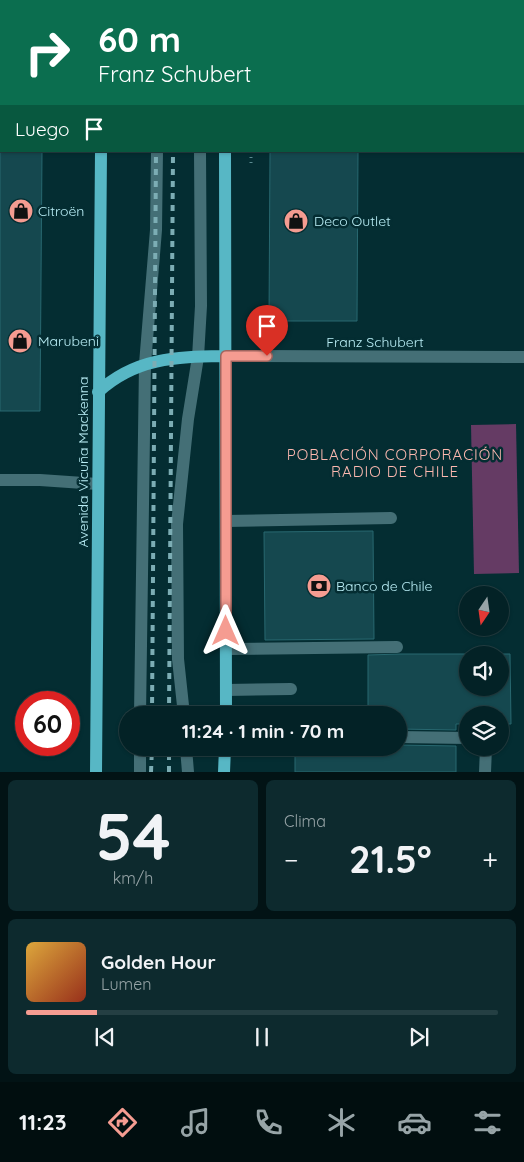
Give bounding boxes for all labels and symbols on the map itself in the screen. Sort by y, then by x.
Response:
shop icon: Citroën [8,198,34,224]
place label: Citroën [38,202,84,220]
shop icon: Deco Outlet [283,208,309,234]
place label: Deco Outlet [314,212,391,230]
pin [246,305,288,356]
shop icon: Marubeni [7,328,33,354]
place label: Marubeni [38,332,99,350]
street label: Franz Schubert [326,333,424,351]
street label: Avenida Vicuña Mackenna [74,377,92,547]
district label: POBLACIÓN CORPORACIÓN RADIO DE CHILE [287,445,503,481]
bank icon: Banco de Chile [306,573,332,599]
place label: Banco de Chile [336,577,433,595]
north arrow [459,586,509,636]
position arrow [199,604,251,656]
speed limit sign: 60 [15,691,80,756]

